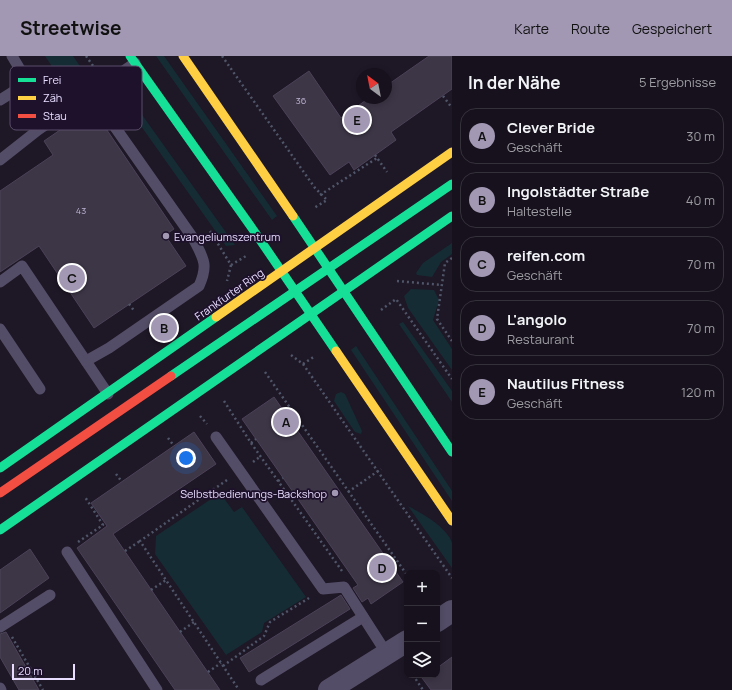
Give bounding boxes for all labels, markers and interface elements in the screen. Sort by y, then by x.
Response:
text: Streetwise [20,15,122,41]
text: Karte [514,19,549,38]
text: Route [571,19,610,38]
text: Gespeichert [632,19,712,38]
legend [10,66,142,130]
north arrow [356,68,392,104]
text: In der Nähe [468,71,561,94]
text: Frei [43,72,61,87]
text: 5 Ergebnisse [639,73,716,91]
text: Zäh [43,90,62,105]
house number: 36 [296,94,307,107]
pin: E [344,105,370,135]
text: Stau [43,108,67,123]
text: Clever Bride [507,117,595,138]
text: A [478,127,486,145]
text: 30 m [686,127,715,145]
text: Geschäft [507,138,563,156]
text: Ingolstädter Straße [507,181,649,202]
text: B [478,191,486,209]
text: 40 m [686,191,715,209]
text: Haltestelle [507,202,572,220]
house number: 43 [76,204,86,217]
place label: Evangeliumszentrum [174,229,280,244]
marker: Evangeliumszentrum [161,231,171,241]
text: reifen.com [507,245,585,266]
text: C [477,255,487,273]
text: 70 m [687,255,715,273]
pin: C [59,263,85,293]
street label: Frankfurter Ring [191,265,267,323]
text: Geschäft [507,266,563,284]
text: L'angolo [507,309,567,330]
pin: B [151,313,177,343]
text: D [477,319,487,337]
text: 70 m [687,319,715,337]
text: Restaurant [507,330,574,348]
text: Nautilus Fitness [507,373,624,394]
text: E [478,383,486,401]
text: 120 m [681,383,715,401]
text: Geschäft [507,394,563,412]
pin: A [273,407,299,437]
your location [176,448,196,468]
place label: Selbstbedienungs-Backshop [180,486,327,501]
marker: Selbstbedienungs-Backshop [330,488,340,498]
pin: D [369,553,395,583]
map controls [404,570,440,678]
button: + [404,570,440,606]
button: − [404,606,440,642]
button: layers [404,642,440,678]
scale bar [12,662,75,681]
text: 20 m [18,663,43,678]

